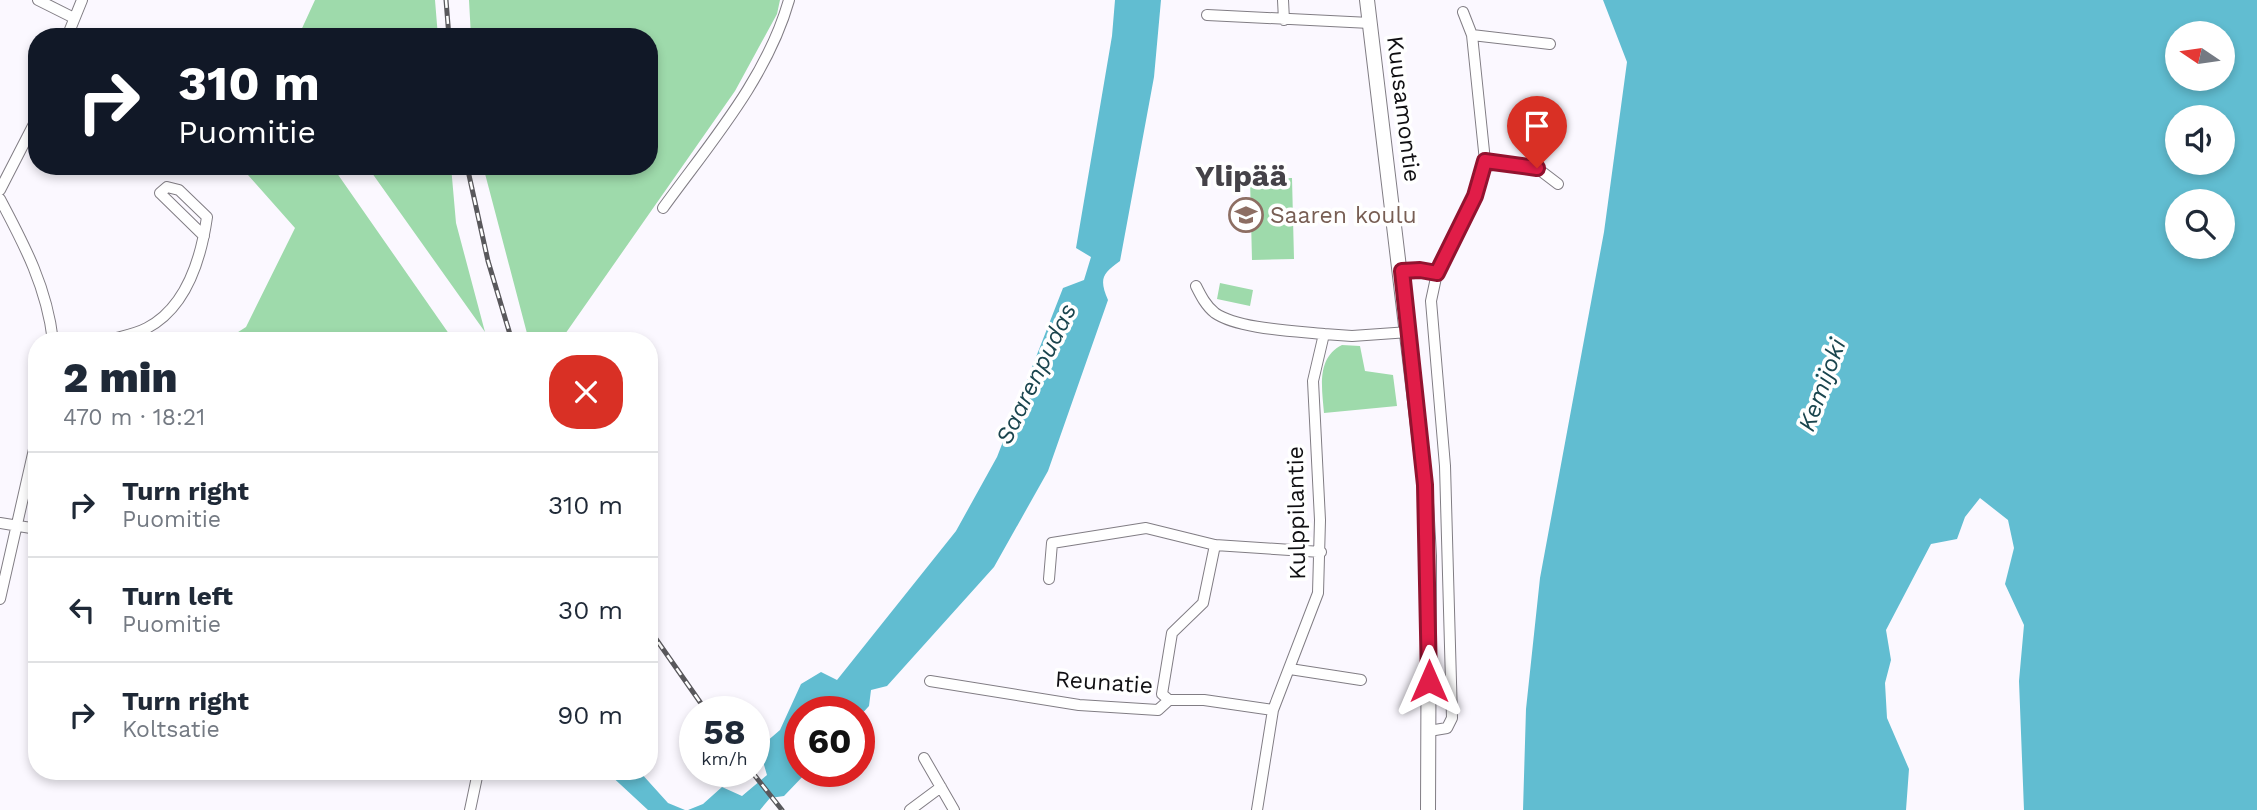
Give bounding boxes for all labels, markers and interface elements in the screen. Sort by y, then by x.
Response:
north arrow [2165,21,2235,91]
map controls [2165,21,2235,259]
street label: Kuusamontie [1381,35,1426,184]
text: 310 m [178,54,320,112]
icon: right [63,56,154,147]
pin [1507,96,1567,168]
button: sound [2165,105,2235,175]
icon: arrive [1518,107,1556,145]
text: Puomitie [178,113,316,151]
district label: Ylipää [1195,158,1288,193]
button: search [2165,189,2235,259]
school or university icon: Saaren koulu [1227,196,1265,234]
place label: Saaren koulu [1270,202,1417,229]
water label: Saarenpudas [990,299,1082,449]
water label: Kemijoki [1792,334,1852,435]
text: 2 min [63,353,177,402]
button: close [549,355,623,429]
text: 470 m · 18:21 [63,404,205,431]
street label: Kulppilantie [1282,446,1311,580]
text: Turn right [122,476,249,506]
icon: right [63,486,101,524]
text: 310 m [548,490,623,520]
text: Puomitie [122,506,221,533]
text: Turn left [122,581,233,611]
icon: left [63,591,101,629]
text: 30 m [558,595,623,625]
text: Puomitie [122,611,221,638]
position arrow [1392,644,1466,718]
street label: Reunatie [1054,666,1154,699]
text: Turn right [122,686,249,716]
icon: right [63,696,101,734]
speed limit sign: 60 [784,696,875,787]
text: 90 m [557,700,623,730]
text: 58 [703,711,746,753]
text: Koltsatie [122,716,220,743]
text: km/h [701,748,748,769]

